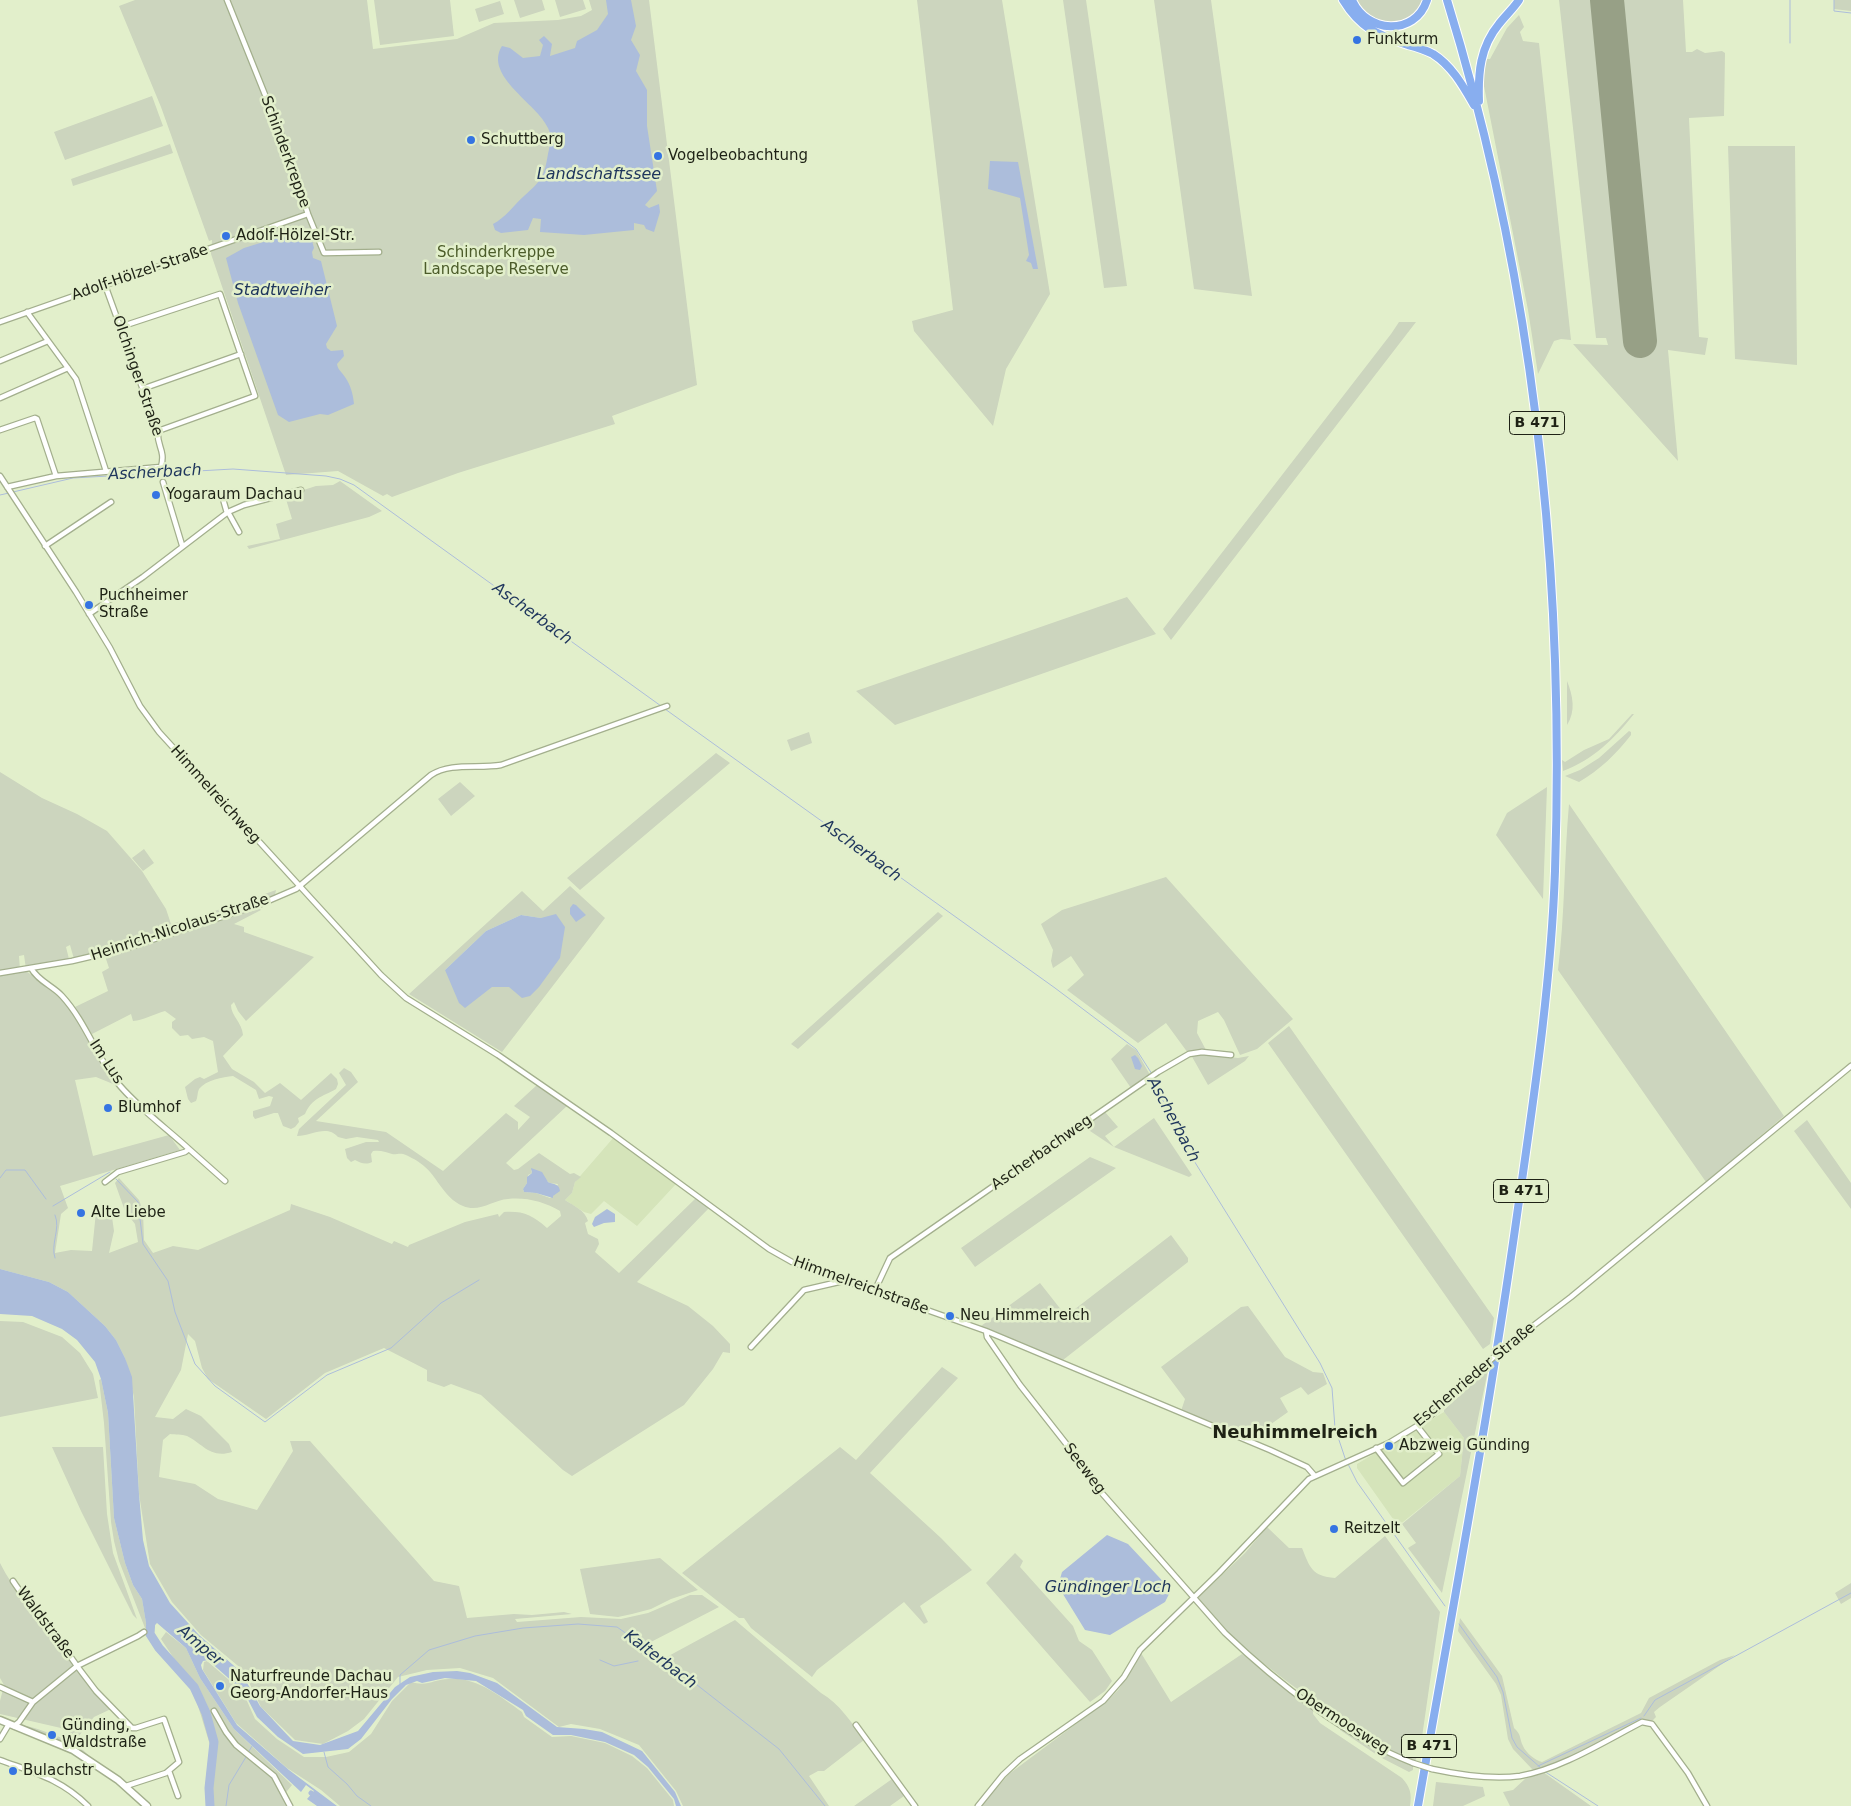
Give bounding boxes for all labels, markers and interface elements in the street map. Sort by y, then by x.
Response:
place label: Funkturm [1367,31,1438,49]
marker: Funkturm [1351,34,1363,46]
street label: Schinderkreppe [256,94,314,210]
place label: Schuttberg [481,131,564,149]
marker: Schuttberg [465,134,477,146]
place label: Vogelbeobachtung [668,147,808,165]
marker: Vogelbeobachtung [652,150,664,162]
water label: Landschaftssee [537,165,661,185]
place label: Adolf-Hölzel-Str. [236,227,355,245]
marker: Adolf-Hölzel-Str. [220,230,232,242]
street label: Adolf-Hölzel-Straße [69,241,211,305]
park label: Schinderkreppe Landscape Reserve [423,244,569,279]
water label: Stadtweiher [234,281,330,301]
street label: Olchinger Straße [108,313,166,439]
road number: B 471 [1510,412,1564,434]
water label: Ascherbach [108,461,202,485]
place label: Yogaraum Dachau [166,486,303,504]
marker: Yogaraum Dachau [150,489,162,501]
water label: Ascherbach [489,579,575,649]
place label: Puchheimer Straße [99,587,188,622]
marker: Puchheimer Straße [83,599,95,611]
street label: Himmelreichweg [166,742,264,848]
water label: Ascherbach [818,816,904,886]
street label: Heinrich-Nicolaus-Straße [89,891,271,965]
street label: Im Lus [85,1036,127,1088]
water label: Ascherbach [1143,1074,1203,1166]
place label: Blumhof [118,1099,181,1117]
marker: Blumhof [102,1102,114,1114]
street label: Ascherbachweg [988,1112,1096,1194]
road number: B 471 [1494,1180,1548,1202]
place label: Alte Liebe [91,1204,166,1222]
marker: Alte Liebe [75,1207,87,1219]
street label: Himmelreichstraße [791,1253,931,1319]
place label: Neu Himmelreich [960,1307,1090,1325]
marker: Neu Himmelreich [944,1310,956,1322]
street label: Eschenrieder Straße [1411,1319,1539,1431]
district label: Neuhimmelreich [1212,1422,1378,1444]
place label: Abzweig Günding [1399,1437,1530,1455]
street label: Seeweg [1059,1440,1109,1498]
marker: Abzweig Günding [1383,1440,1395,1452]
place label: Reitzelt [1344,1520,1400,1538]
marker: Reitzelt [1328,1523,1340,1535]
water label: Gündinger Loch [1045,1578,1171,1598]
street label: Waldstraße [12,1584,78,1662]
water label: Amper [173,1622,227,1670]
water label: Kalterbach [620,1627,700,1693]
place label: Naturfreunde Dachau Georg-Andorfer-Haus [230,1668,392,1703]
marker: Naturfreunde Dachau Georg-Andorfer-Haus [214,1680,226,1692]
street label: Obermoosweg [1292,1685,1392,1759]
place label: Günding, Waldstraße [62,1717,146,1752]
marker: Günding, Waldstraße [46,1729,58,1741]
road number: B 471 [1402,1734,1456,1758]
place label: Bulachstr [23,1762,94,1780]
marker: Bulachstr [7,1765,19,1777]

